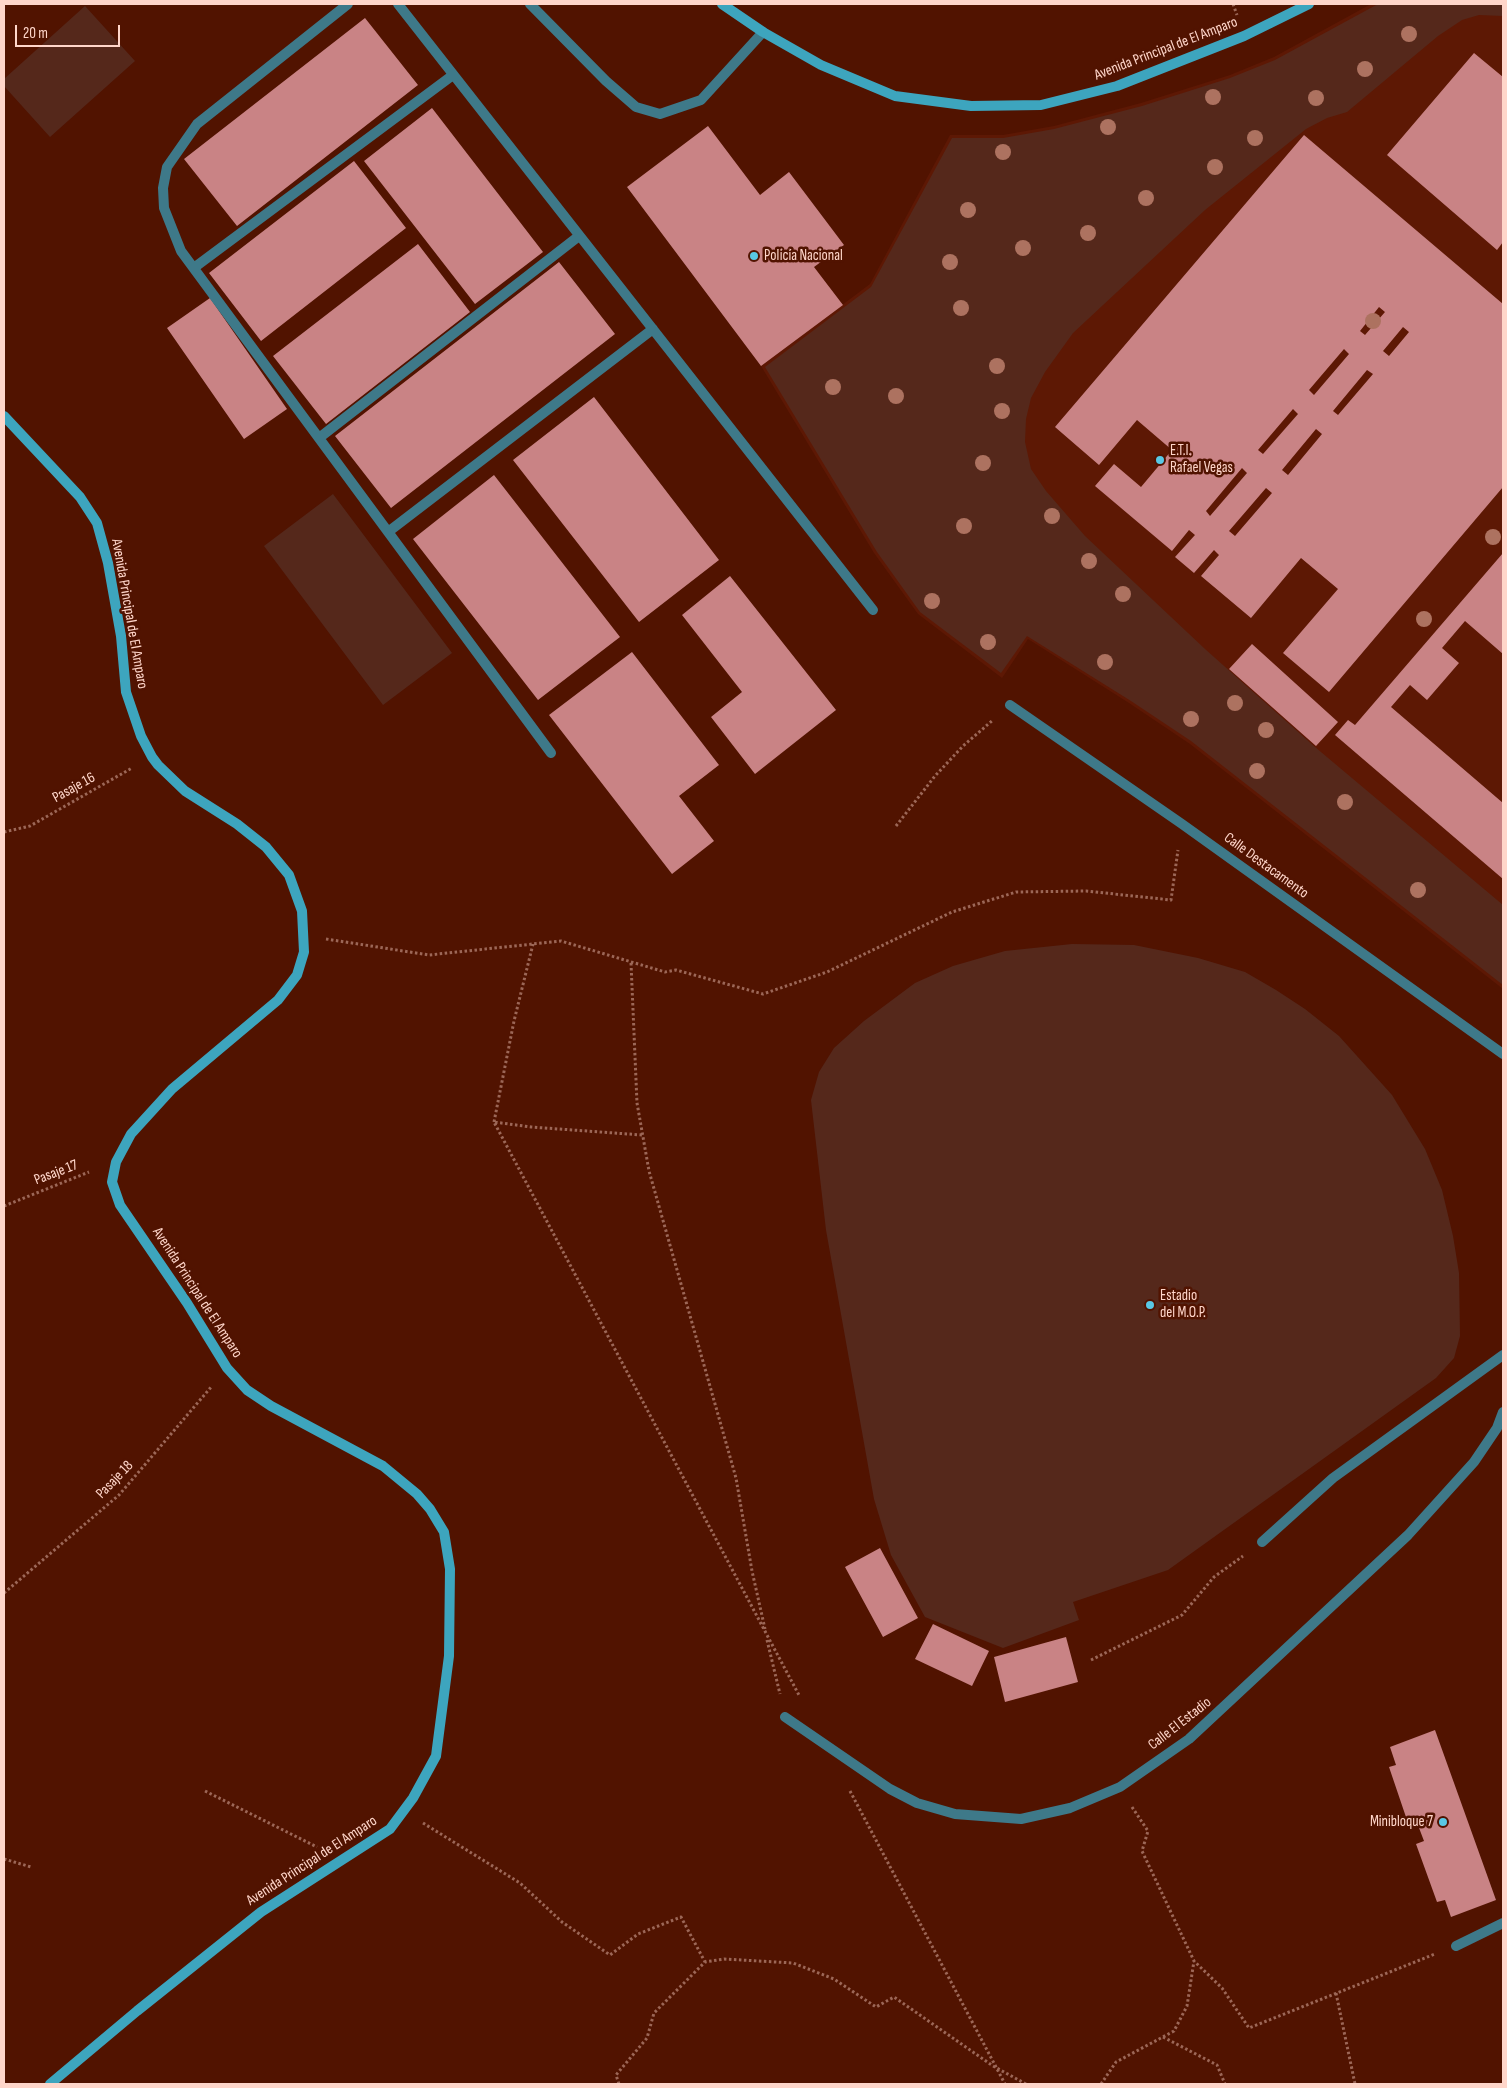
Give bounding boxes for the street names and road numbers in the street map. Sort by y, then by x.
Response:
street label: Avenida Principal de El Amparo [1092,13,1240,85]
street label: Avenida Principal de El Amparo [107,538,151,690]
street label: Pasaje 16 [50,769,98,807]
street label: Calle Destacamento [1220,829,1312,903]
street label: Pasaje 17 [32,1156,80,1190]
street label: Avenida Principal de El Amparo [148,1224,246,1362]
street label: Pasaje 18 [93,1457,137,1503]
street label: Calle El Estadio [1145,1694,1215,1754]
street label: Avenida Principal de El Amparo [243,1812,381,1910]

